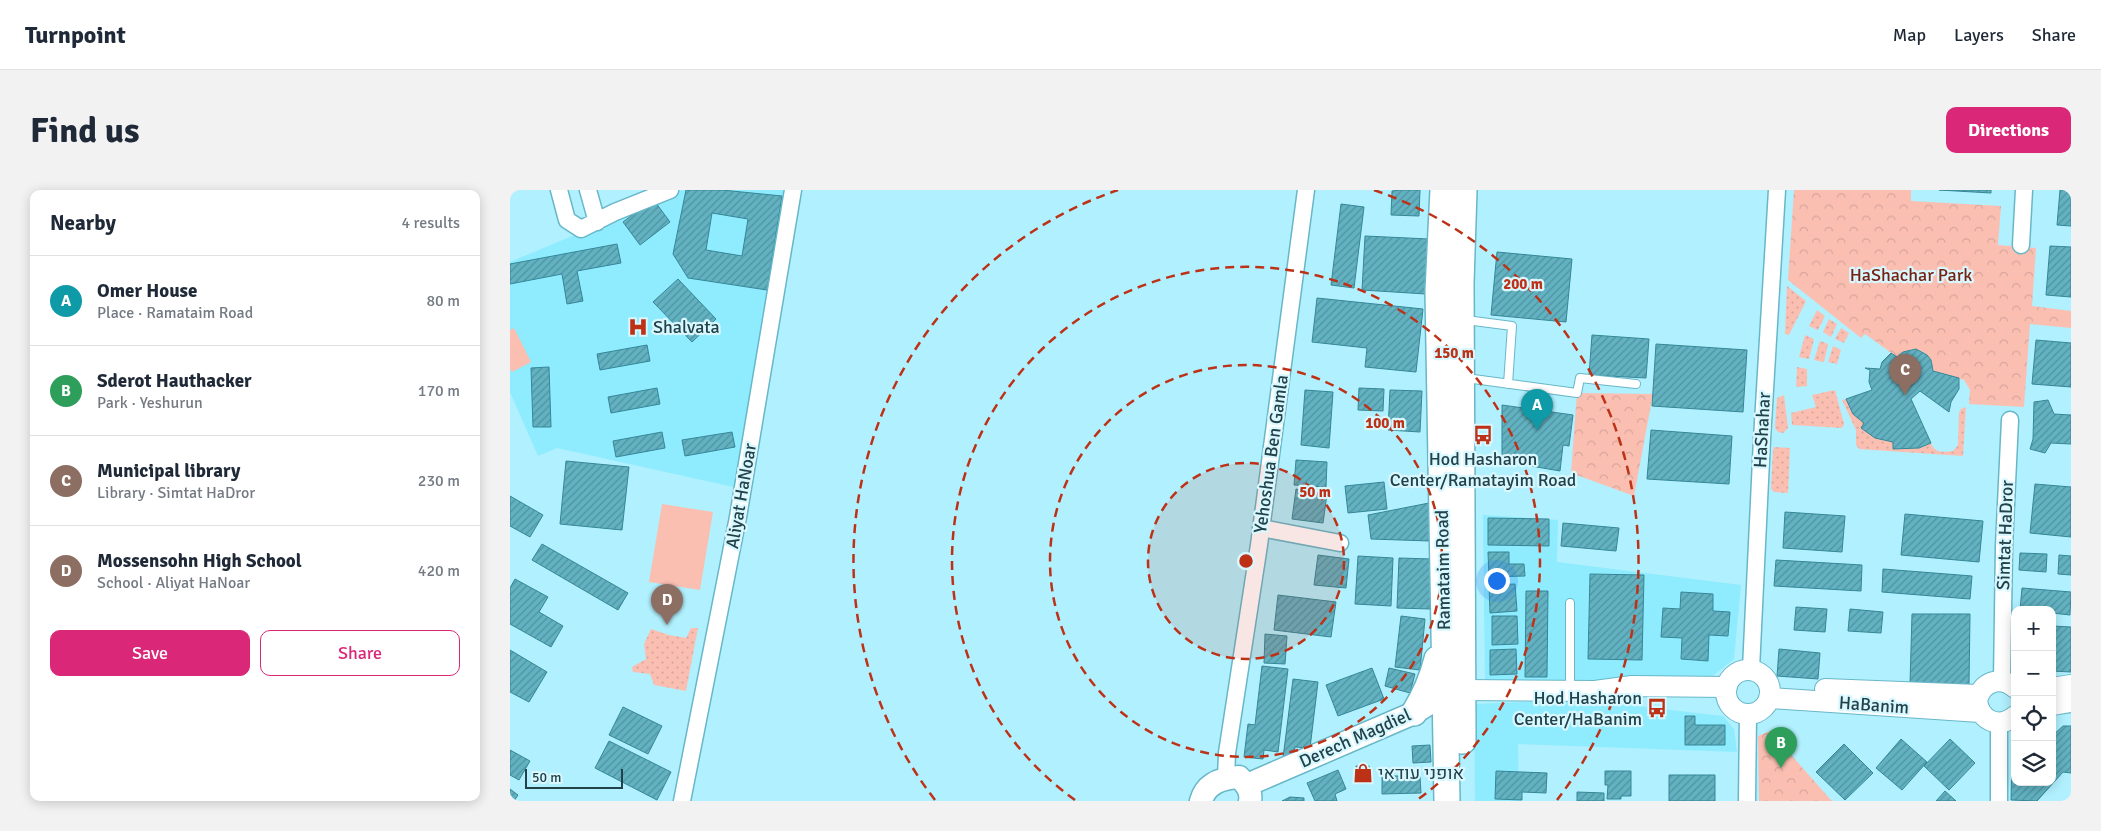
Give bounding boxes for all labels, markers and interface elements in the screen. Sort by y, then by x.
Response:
text: Turnpoint [25,20,126,50]
text: Map [1893,24,1926,46]
text: Layers [1954,24,2004,46]
text: Share [2032,24,2076,46]
button: Directions [1946,107,2071,153]
text: Find us [30,109,140,152]
text: Nearby [50,210,116,236]
text: 4 results [401,213,460,233]
park label: HaShachar Park [1850,264,1972,286]
text: 200 m [1503,275,1543,293]
text: Omer House [97,279,197,303]
text: A [61,291,71,311]
text: 80 m [426,291,460,311]
text: Place · Ramataim Road [97,303,253,323]
hospital icon: Shalvata [627,316,649,338]
place label: Shalvata [653,316,720,338]
text: 150 m [1434,344,1474,362]
pin: C [1889,354,1921,395]
text: Sderot Hauthacker [97,369,252,393]
street label: Yehoshua Ben Gamla [1249,373,1293,535]
text: B [61,381,71,401]
text: 170 m [418,381,460,401]
pin: A [1521,389,1553,430]
street label: HaShahar [1749,391,1775,468]
text: Park · Yeshurun [97,393,203,413]
text: 100 m [1365,414,1405,432]
bus stop icon: Hod Hasharon Center/Ramatayim Road [1472,424,1494,446]
street label: Aliyat HaNoar [721,441,761,550]
place label: Hod Hasharon Center/Ramatayim Road [1390,448,1576,491]
text: Municipal library [97,459,241,483]
text: C [61,471,71,491]
text: 230 m [418,471,460,491]
street label: Simtat HaDror [1992,479,2018,590]
text: Library · Simtat HaDror [97,483,255,503]
text: 50 m [1299,483,1331,501]
street label: Ramataim Road [1431,510,1455,630]
text: Mossensohn High School [97,549,302,573]
centre of rings [1237,552,1255,570]
text: D [61,561,71,581]
text: 420 m [418,561,460,581]
your location [1484,568,1510,594]
text: School · Aliyat HaNoar [97,573,250,593]
pin: D [651,584,683,625]
map controls [2011,606,2056,786]
button: + [2011,606,2056,651]
button: Save [50,630,250,676]
button: Share [260,630,460,676]
button: − [2011,651,2056,696]
place label: Hod Hasharon Center/HaBanim [1514,687,1642,730]
street label: HaBanim [1838,692,1910,718]
button: locate [2011,696,2056,741]
bus stop icon: Hod Hasharon Center/HaBanim [1646,697,1668,719]
street label: Derech Magdiel [1296,704,1414,772]
pin: B [1765,727,1797,768]
button: layers [2011,741,2056,786]
shop icon: אופני עודאי [1352,762,1374,784]
place label: אופני עודאי [1378,762,1464,784]
scale bar [525,766,622,789]
text: 50 m [532,769,561,786]

